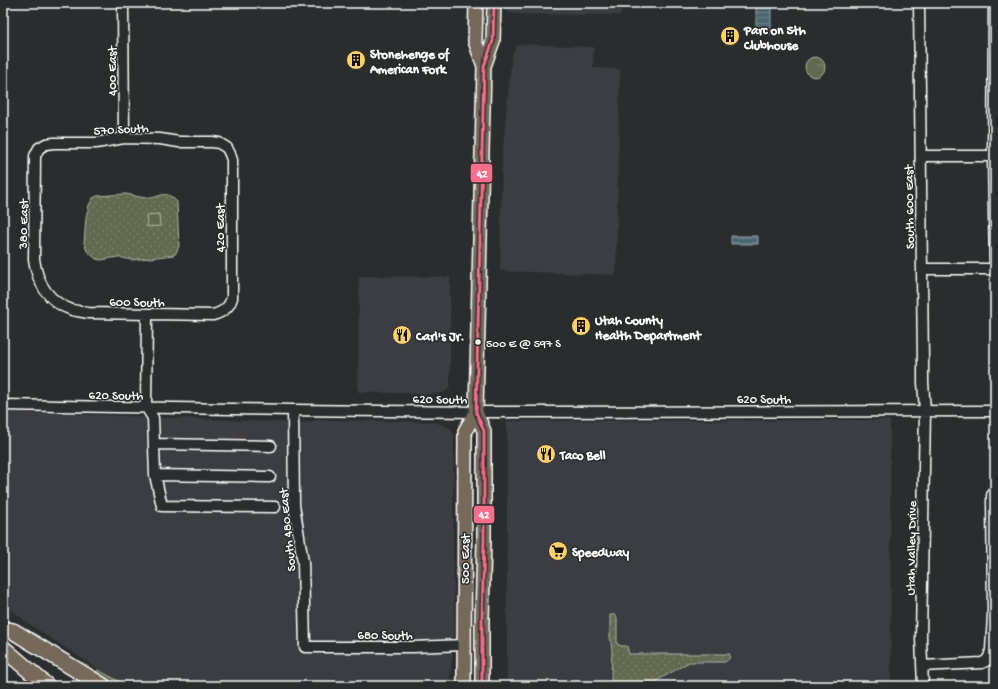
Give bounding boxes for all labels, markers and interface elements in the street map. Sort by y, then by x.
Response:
place label: Parc on 5th Clubhouse [743,24,806,54]
building icon: Parc on 5th Clubhouse [719,25,741,47]
street label: 400 East [106,45,121,96]
place label: Stonehenge of American Fork [369,47,451,78]
building icon: Stonehenge of American Fork [345,49,367,71]
street label: 570 South [93,122,149,139]
line badge: 42 [470,163,493,183]
street label: South 600 East [902,163,919,249]
text: 42 [476,169,488,181]
street label: 380 East [17,197,32,250]
street label: 420 East [214,202,229,252]
street label: 600 South [109,296,165,311]
place label: Utah County Health Department [595,314,702,345]
building icon: Utah County Health Department [570,315,592,337]
restaurant icon: Carl's Jr. [391,324,413,346]
place label: Carl's Jr. [415,330,464,345]
marker: 500 E @ 597 S [473,337,483,347]
place label: 500 E @ 597 S [486,338,561,352]
street label: 620 South [89,389,143,404]
street label: 620 South [413,393,467,408]
street label: 620 South [737,393,791,408]
restaurant icon: Taco Bell [535,443,557,465]
place label: Taco Bell [559,449,606,464]
street label: South 480 East [276,486,300,572]
street label: Utah Valley Drive [904,500,921,596]
line badge: 42 [473,505,495,524]
text: 42 [478,510,490,522]
street label: 500 East [459,532,474,584]
supermarket icon: Speedway [547,540,569,562]
place label: Speedway [572,546,630,562]
street label: 680 South [357,629,413,644]

